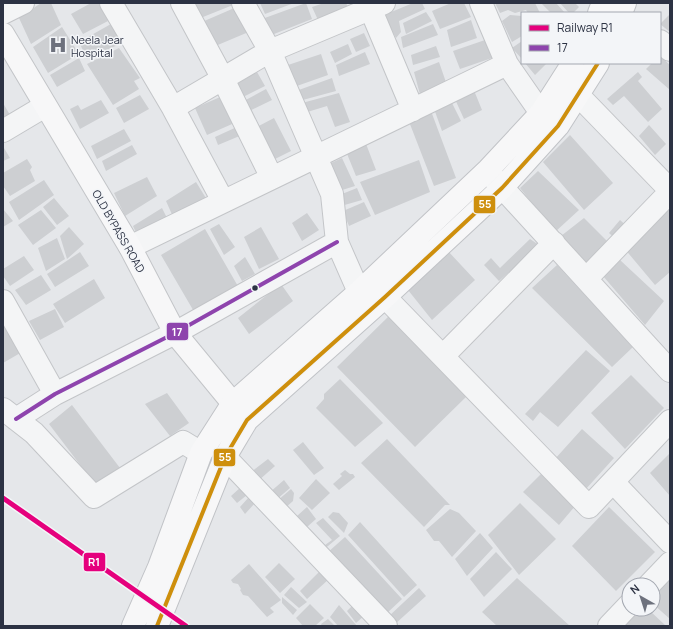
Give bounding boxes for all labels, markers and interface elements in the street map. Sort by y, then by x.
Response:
legend [521,12,661,64]
text: Railway R1 [557,19,613,36]
place label: Neela Jear Hospital [71,32,124,60]
hospital icon: Neela Jear Hospital [48,35,68,55]
text: 17 [557,39,568,56]
street label: OLD BYPASS ROAD [89,187,149,275]
line badge: 55 [473,195,496,214]
text: 55 [479,196,491,211]
unlabelled marker [250,283,260,293]
line badge: 17 [166,322,189,341]
text: 17 [172,324,182,339]
line badge: 55 [213,448,236,467]
text: 55 [219,449,231,464]
line badge: R1 [83,552,106,572]
text: R1 [88,554,100,569]
north arrow [621,577,661,617]
text: N [627,580,642,597]

